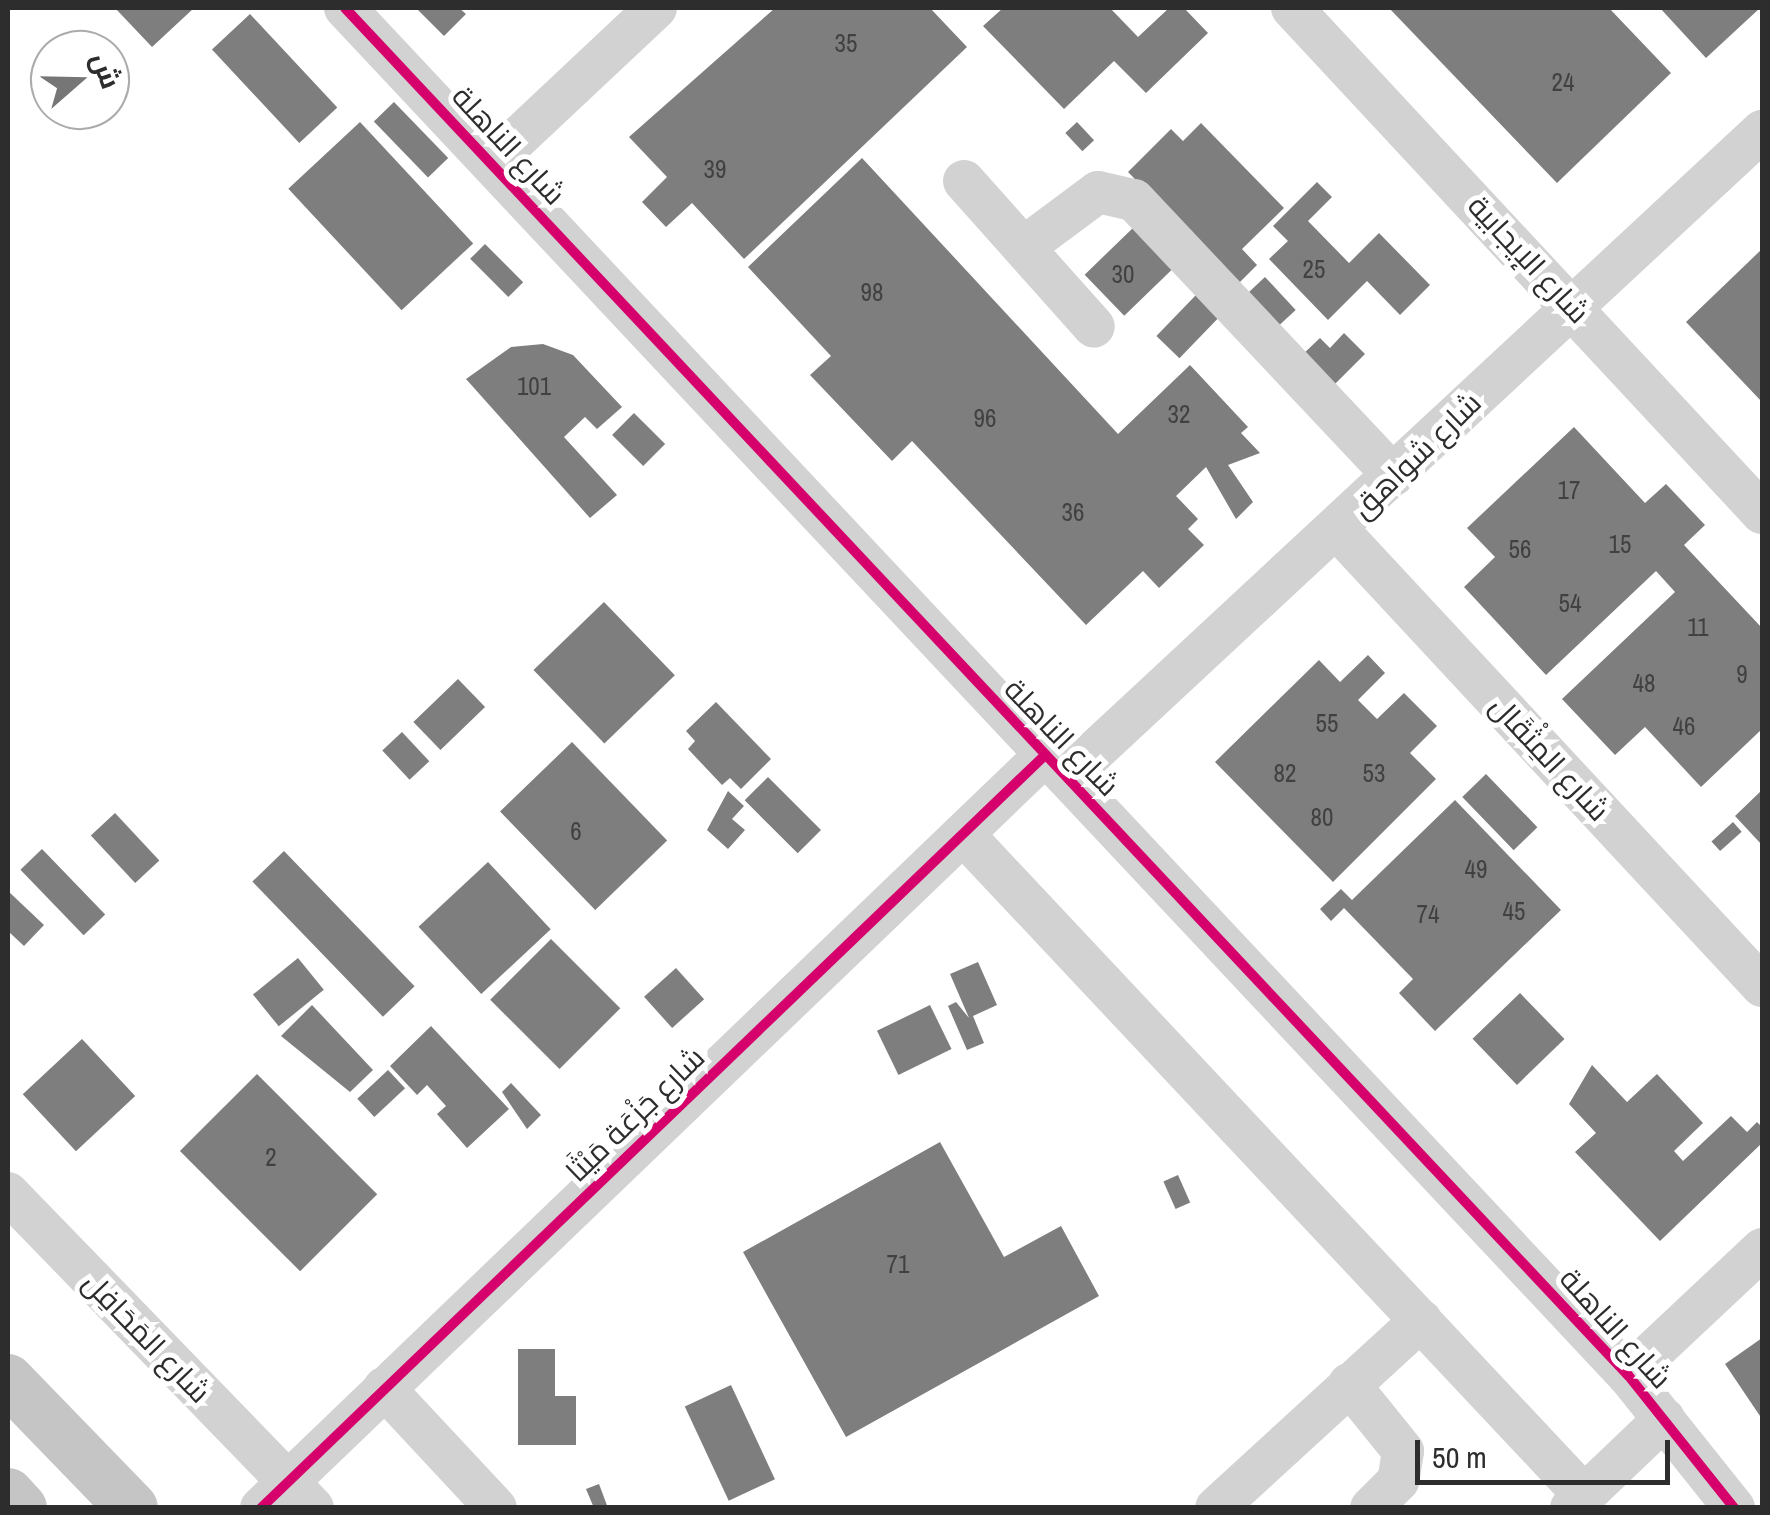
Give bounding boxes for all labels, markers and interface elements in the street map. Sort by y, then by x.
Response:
house number: 35 [835,28,857,58]
north arrow [30,30,130,130]
text: ش [82,47,130,94]
house number: 24 [1552,67,1574,97]
street label: شارع الناهلة [445,78,573,212]
house number: 39 [704,154,726,184]
street label: شارع الإيجابية [1461,188,1597,330]
house number: 25 [1303,254,1325,284]
house number: 30 [1112,259,1134,289]
house number: 98 [861,277,883,307]
house number: 101 [517,371,551,401]
street label: شارع شواهق [1344,384,1488,526]
house number: 32 [1168,399,1190,429]
house number: 96 [974,403,996,433]
house number: 17 [1558,475,1580,505]
house number: 36 [1062,497,1084,527]
house number: 15 [1609,529,1631,559]
house number: 56 [1509,534,1531,564]
house number: 54 [1559,588,1581,618]
house number: 11 [1687,612,1709,642]
house number: 9 [1736,659,1748,689]
house number: 48 [1633,668,1655,698]
street label: شارع الناهلة [997,671,1127,803]
street label: شارع المِثْقَال [1483,688,1617,828]
house number: 55 [1316,708,1338,738]
house number: 46 [1673,711,1695,741]
house number: 82 [1274,758,1296,788]
house number: 53 [1363,758,1385,788]
house number: 80 [1311,802,1333,832]
house number: 6 [570,816,582,846]
house number: 49 [1465,854,1487,884]
house number: 45 [1503,896,1525,926]
house number: 74 [1417,899,1439,929]
street label: شارع جَزْعَة مَيْثَا [558,1039,712,1189]
house number: 2 [265,1142,277,1172]
house number: 71 [887,1249,909,1279]
street label: شارع الناهلة [1553,1260,1679,1396]
street label: شارع المَحَافِل [76,1264,218,1410]
scale bar [1420,1420,1675,1482]
text: 50 m [1432,1437,1487,1477]

